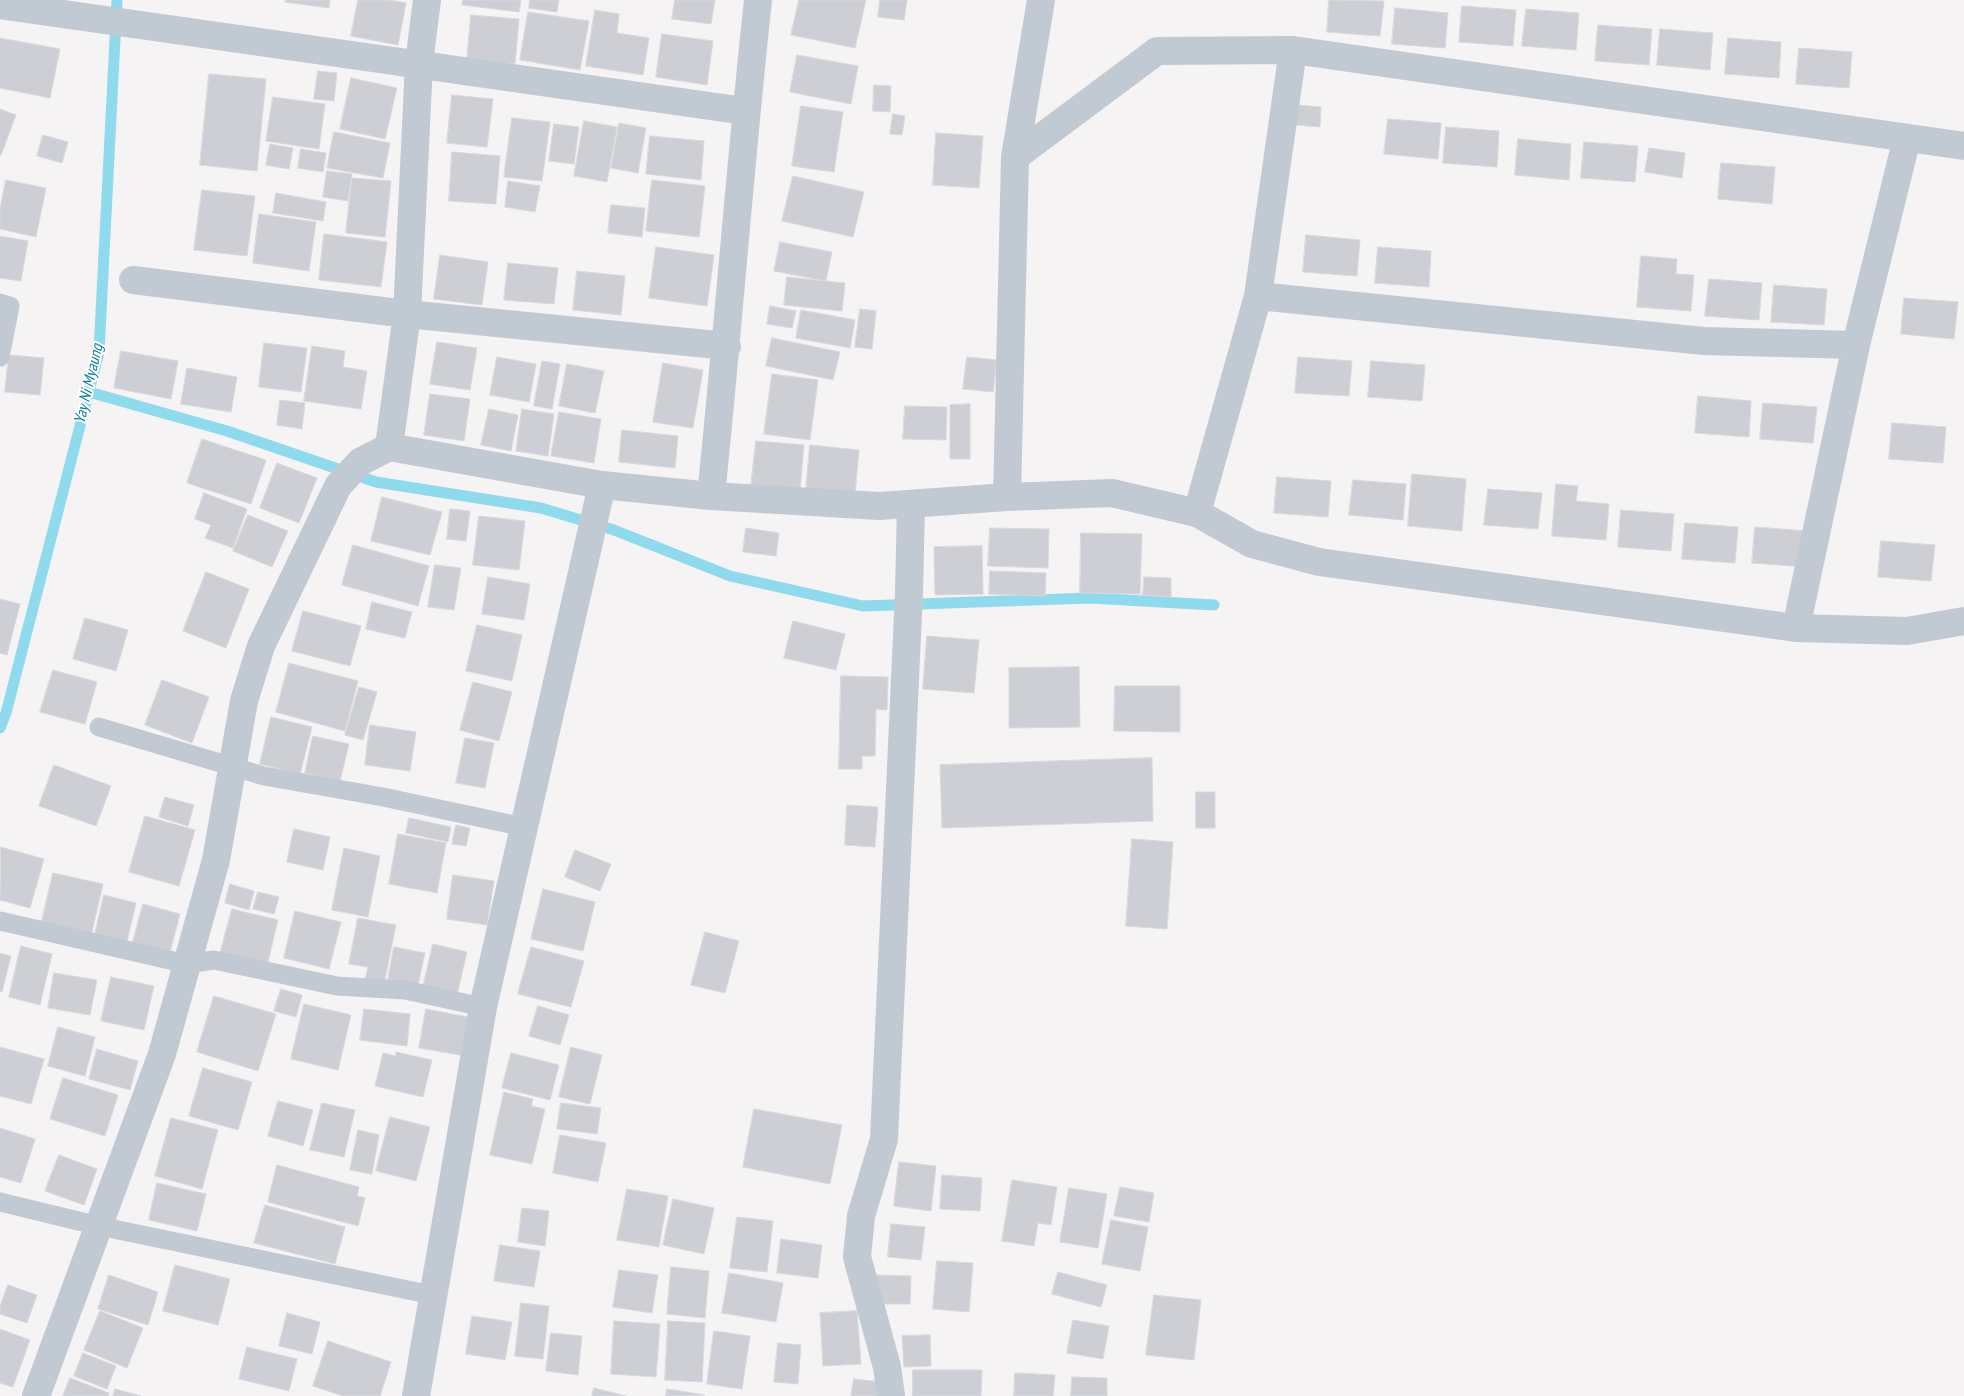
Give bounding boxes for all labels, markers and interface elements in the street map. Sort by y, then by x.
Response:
water label: Yay Ni Myaung [71,342,107,426]

